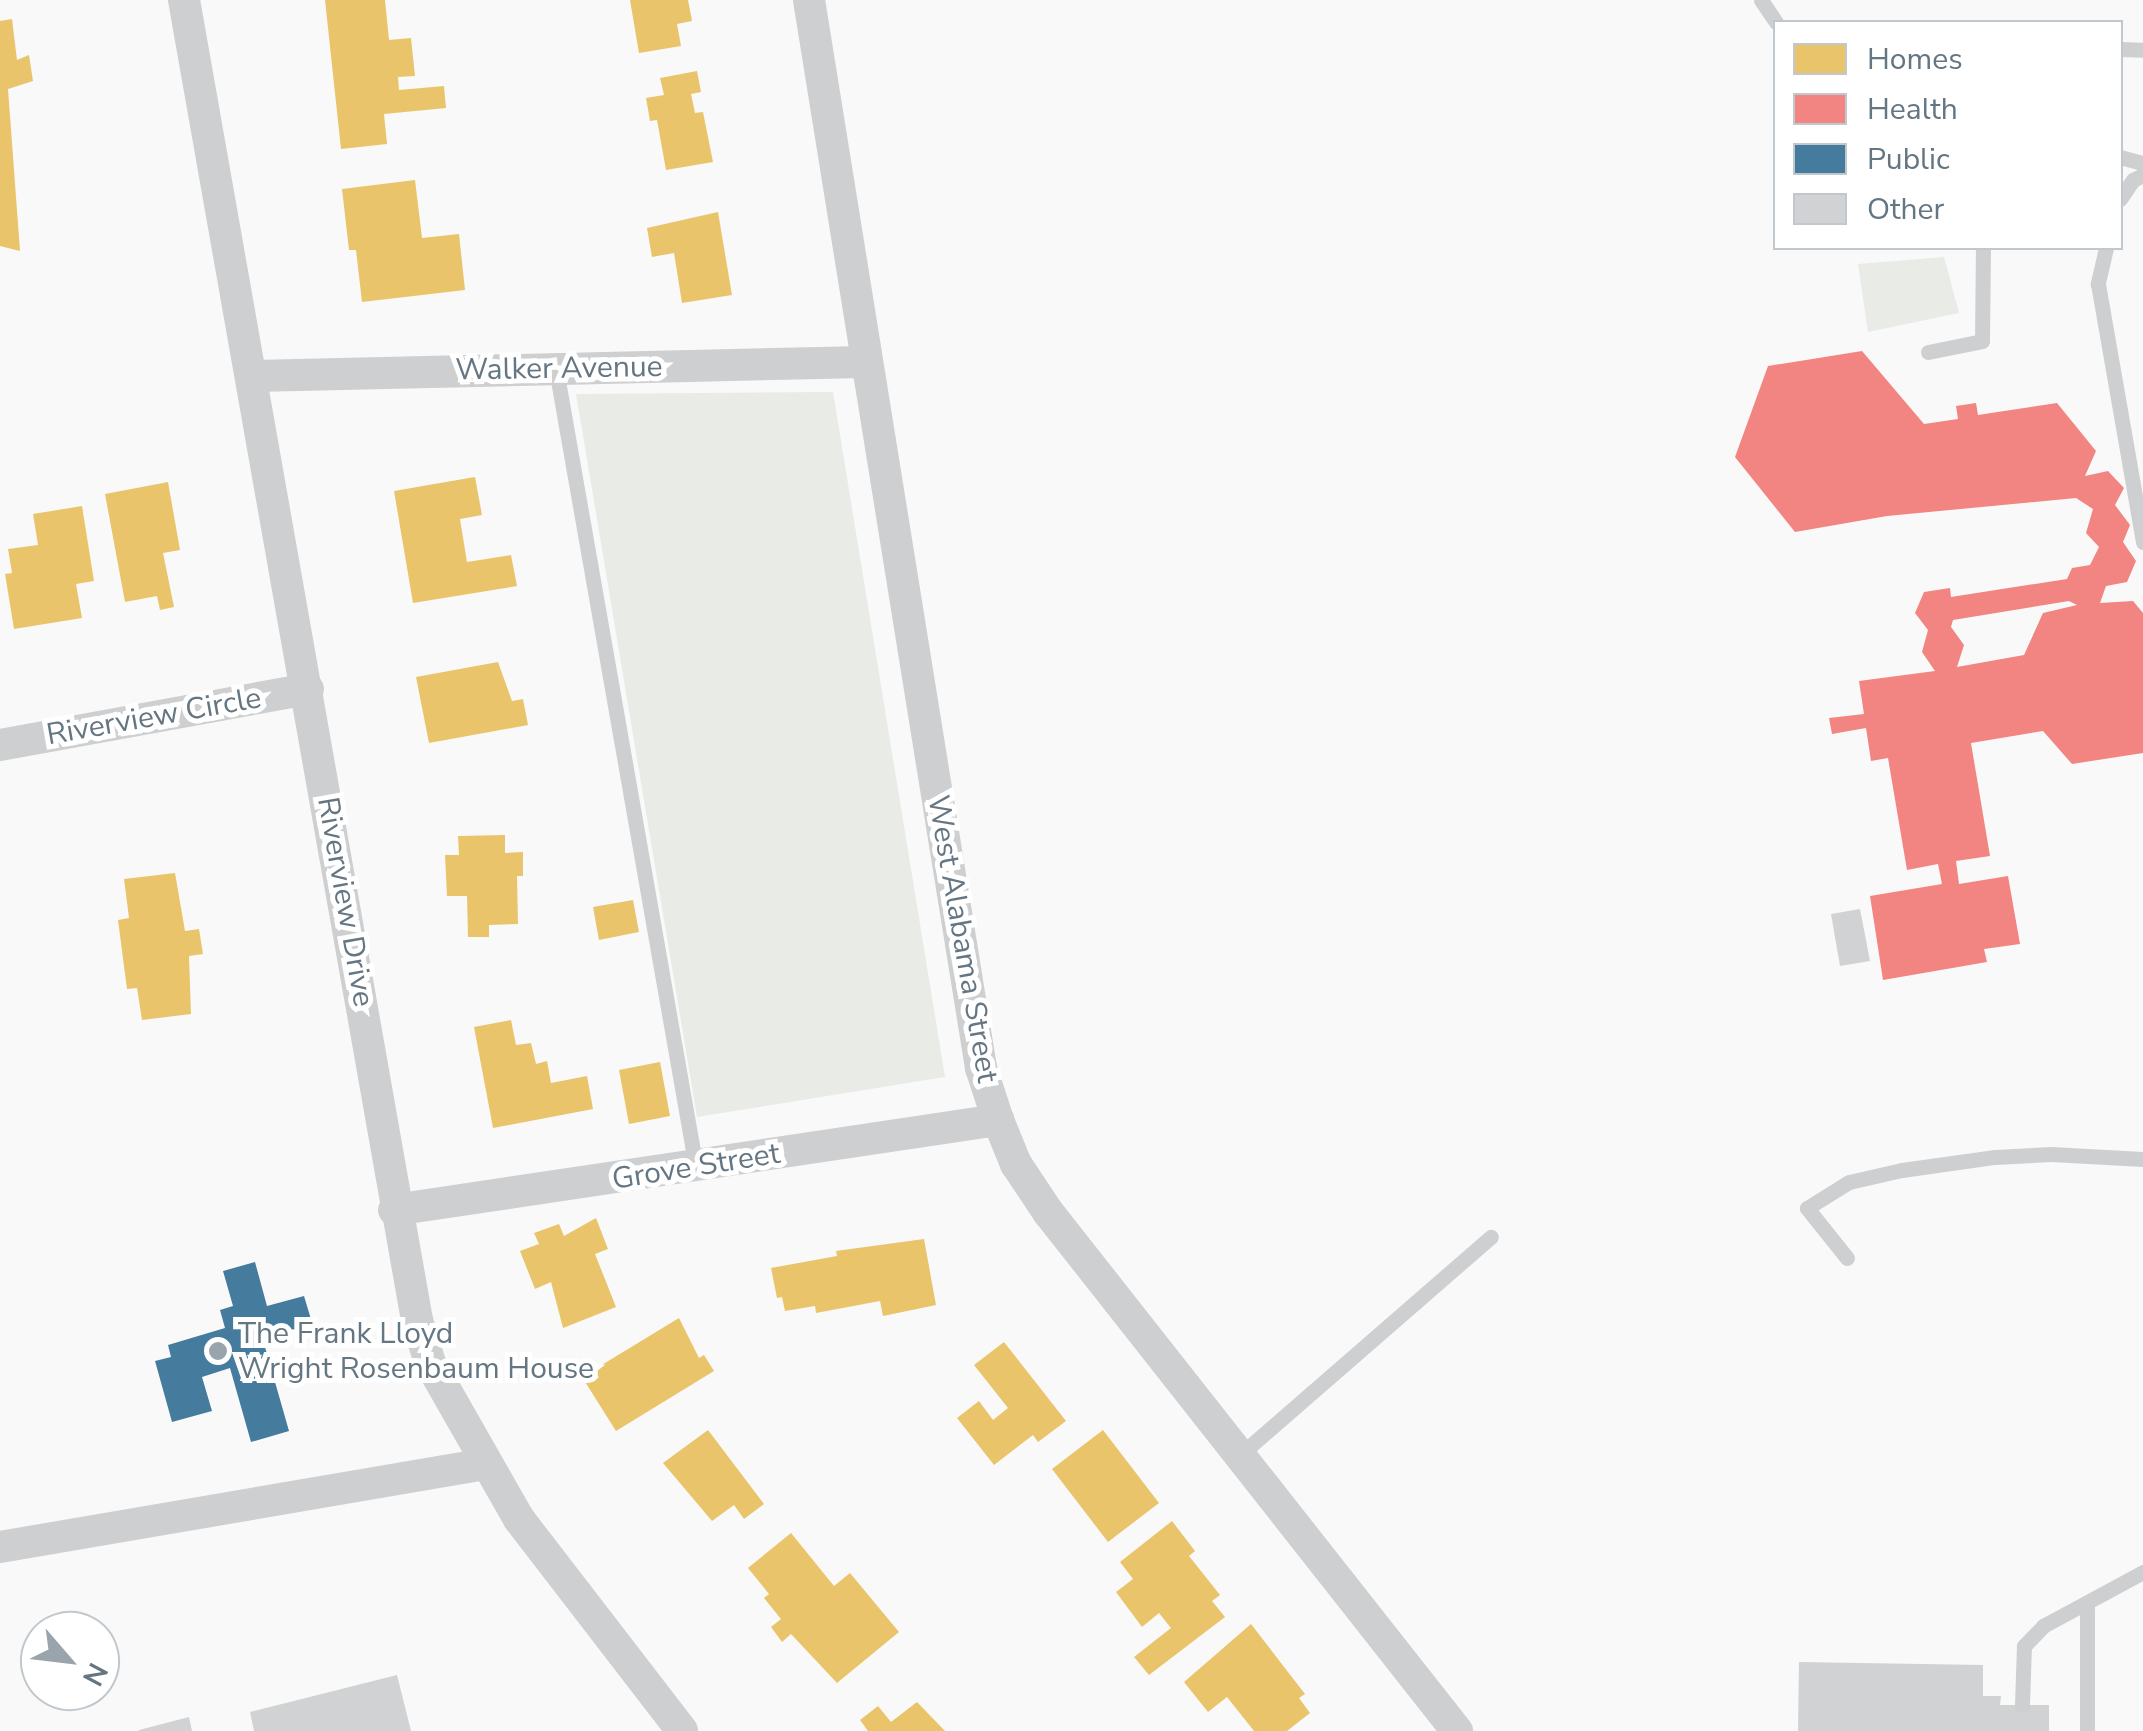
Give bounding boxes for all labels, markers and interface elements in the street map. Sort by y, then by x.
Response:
legend [1773,20,2123,250]
text: Homes [1867,39,1963,80]
text: Health [1867,89,1958,130]
text: Public [1867,139,1950,180]
text: Other [1867,189,1944,230]
street label: Walker Avenue [455,349,663,389]
street label: Riverview Circle [44,680,264,754]
street label: West Alabama Street [919,793,1005,1085]
street label: Riverview Drive [309,794,381,1010]
street label: Grove Street [609,1136,783,1198]
place label: The Frank Lloyd Wright Rosenbaum House [238,1316,594,1386]
marker: The Frank Lloyd Wright Rosenbaum House [207,1340,229,1362]
north arrow [20,1611,120,1711]
text: N [73,1656,116,1692]

